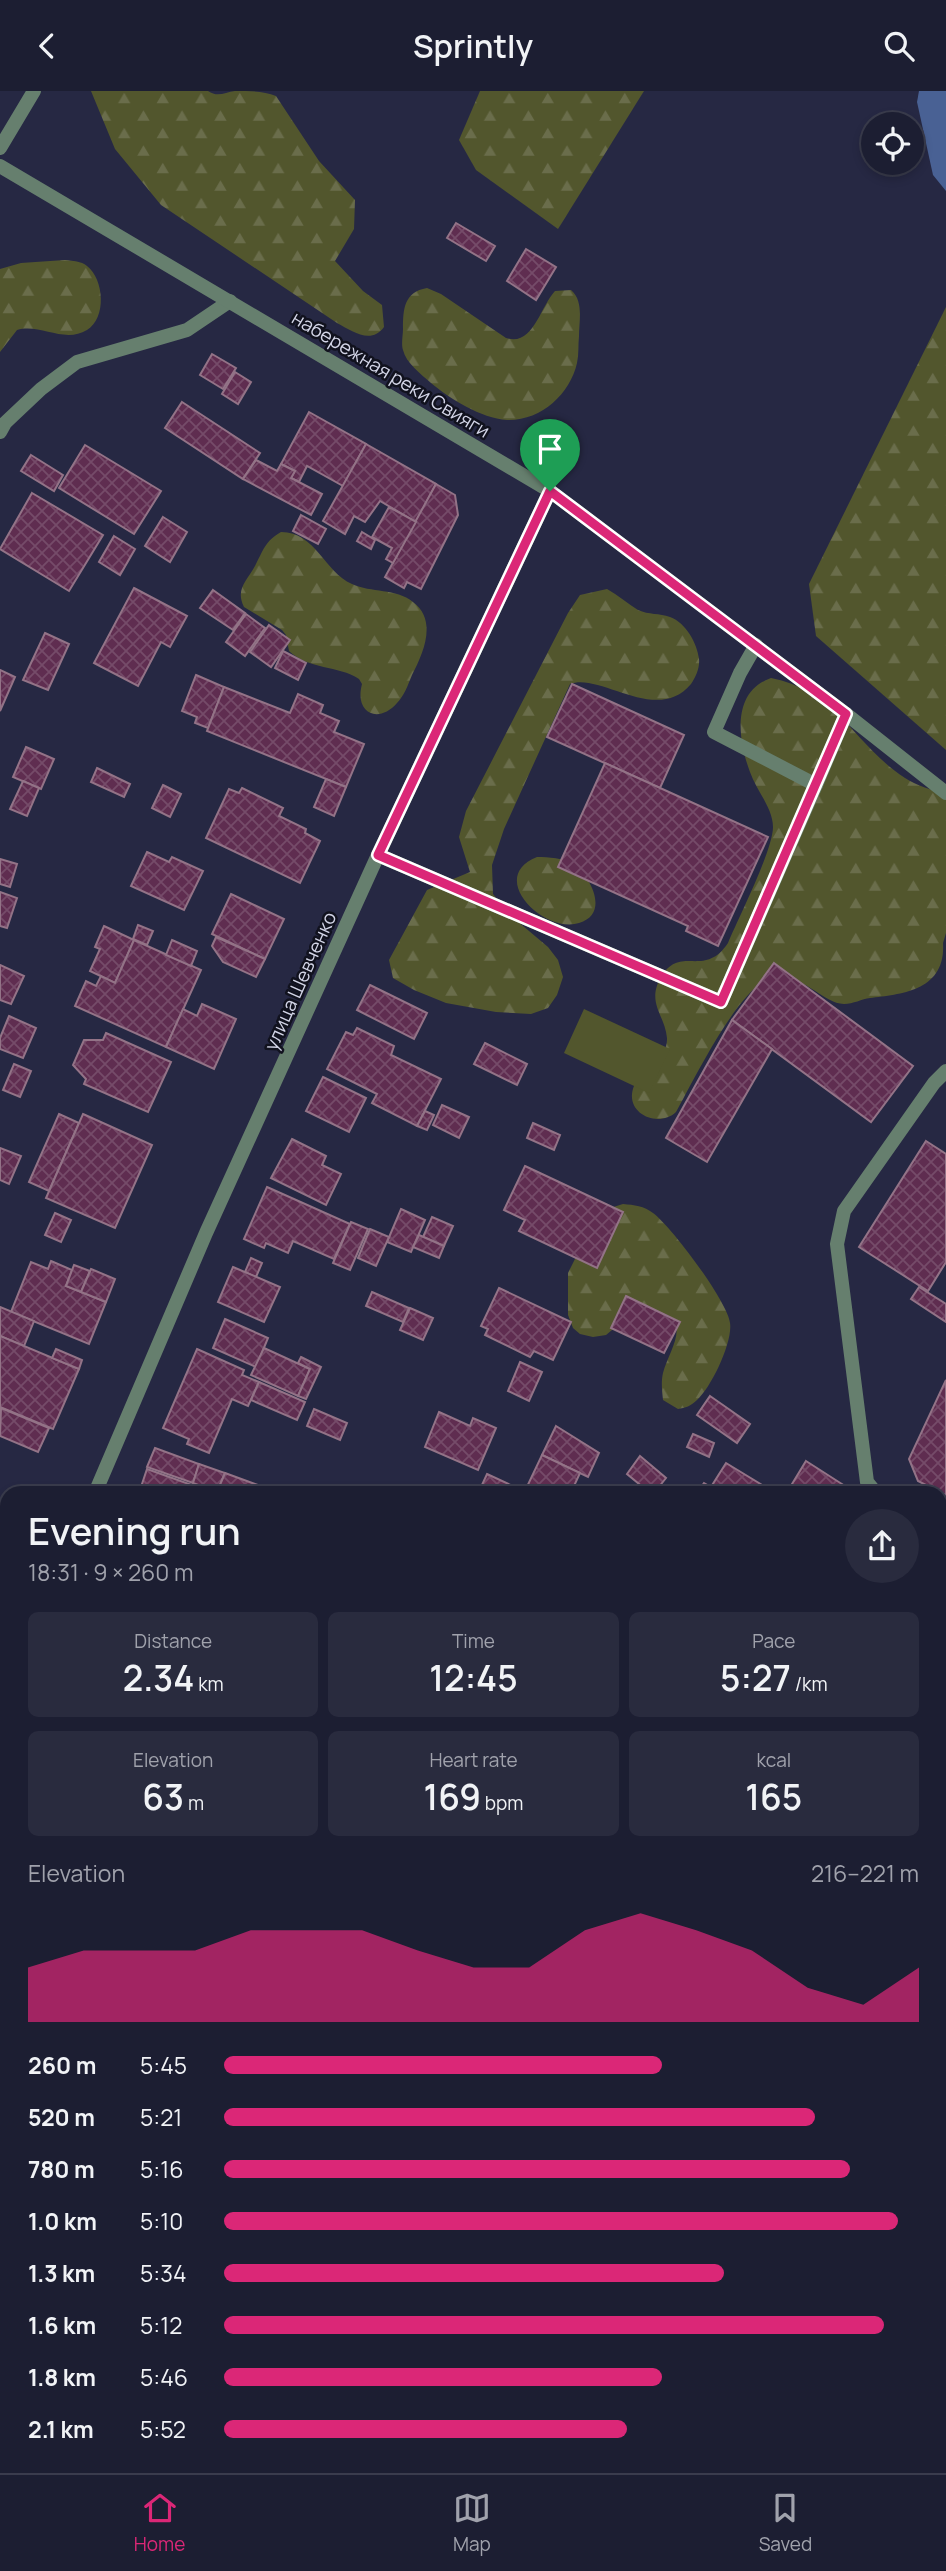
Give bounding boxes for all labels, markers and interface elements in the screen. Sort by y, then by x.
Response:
text: Sprintly [413,24,533,68]
icon: back [28,27,66,65]
icon: search [880,27,918,65]
map controls [861,112,924,175]
button: locate [861,112,924,175]
street label: набережная реки Свияги [287,305,495,443]
pin [520,419,580,491]
icon: arrive [531,430,569,468]
street label: улица Шевченко [258,908,342,1054]
text: Evening run [28,1504,241,1556]
button: share [845,1509,919,1583]
text: 18:31 · 9 × 260 m [28,1556,194,1588]
text: Distance [134,1628,212,1654]
text: Time [452,1628,495,1654]
text: Pace [752,1628,795,1654]
text: 2.34 [123,1654,194,1702]
text: 12:45 [429,1654,518,1702]
text: 5:27 [720,1654,791,1702]
text: km [194,1671,224,1697]
text: /km [791,1671,828,1697]
text: Elevation [133,1747,213,1773]
text: Heart rate [429,1747,518,1773]
text: kcal [756,1747,791,1773]
text: 63 [142,1773,184,1821]
text: 169 [423,1773,481,1821]
text: 165 [745,1773,802,1821]
text: m [184,1790,204,1816]
text: bpm [481,1790,523,1816]
text: Elevation [28,1857,125,1889]
text: 216–221 m [811,1857,919,1889]
text: 260 m [28,2049,96,2081]
text: 5:45 [140,2049,187,2081]
text: 520 m [28,2101,95,2133]
text: 5:21 [140,2101,182,2133]
text: 780 m [28,2153,95,2185]
text: 5:16 [140,2153,183,2185]
text: 1.0 km [28,2205,97,2237]
text: 5:10 [140,2205,183,2237]
text: 1.3 km [28,2257,95,2289]
text: 5:34 [140,2257,186,2289]
text: 1.6 km [28,2309,96,2341]
text: 5:12 [140,2309,182,2341]
text: 1.8 km [28,2361,96,2393]
text: 5:46 [140,2361,188,2393]
text: 2.1 km [28,2413,94,2445]
text: 5:52 [140,2413,186,2445]
tab: Home [134,2489,185,2557]
tab: Map [453,2489,491,2557]
tab: Saved [759,2489,812,2557]

